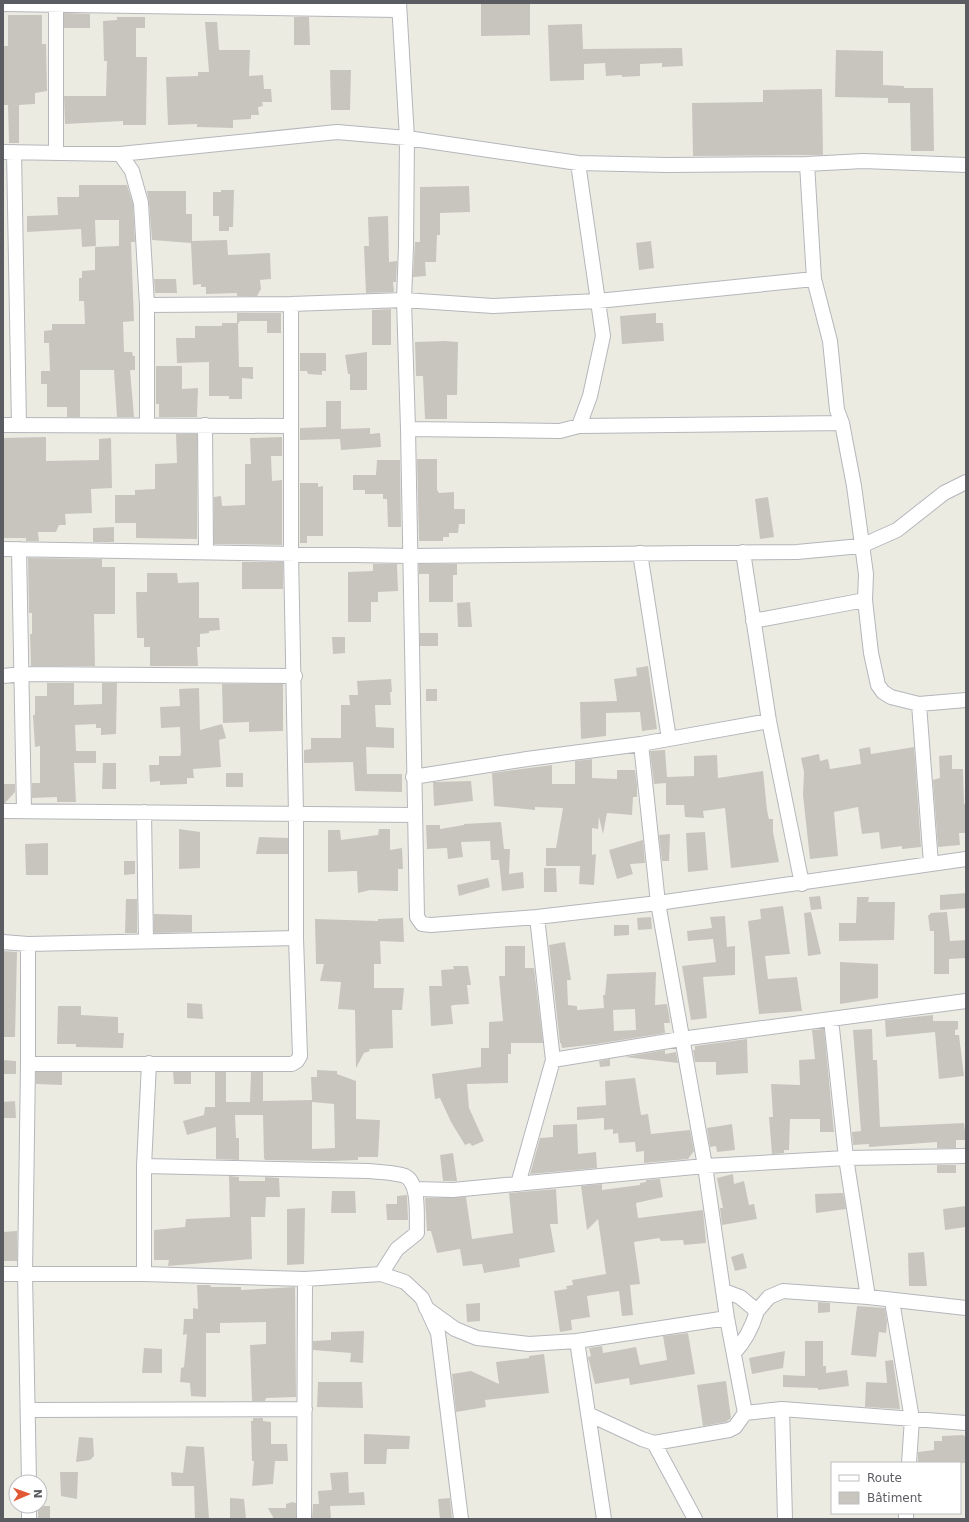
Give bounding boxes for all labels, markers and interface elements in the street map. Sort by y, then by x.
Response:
legend [831,1462,961,1514]
text: Route [867,1471,902,1485]
north arrow [8,1474,48,1514]
text: N [31,1489,44,1499]
text: Bâtiment [867,1491,922,1505]

